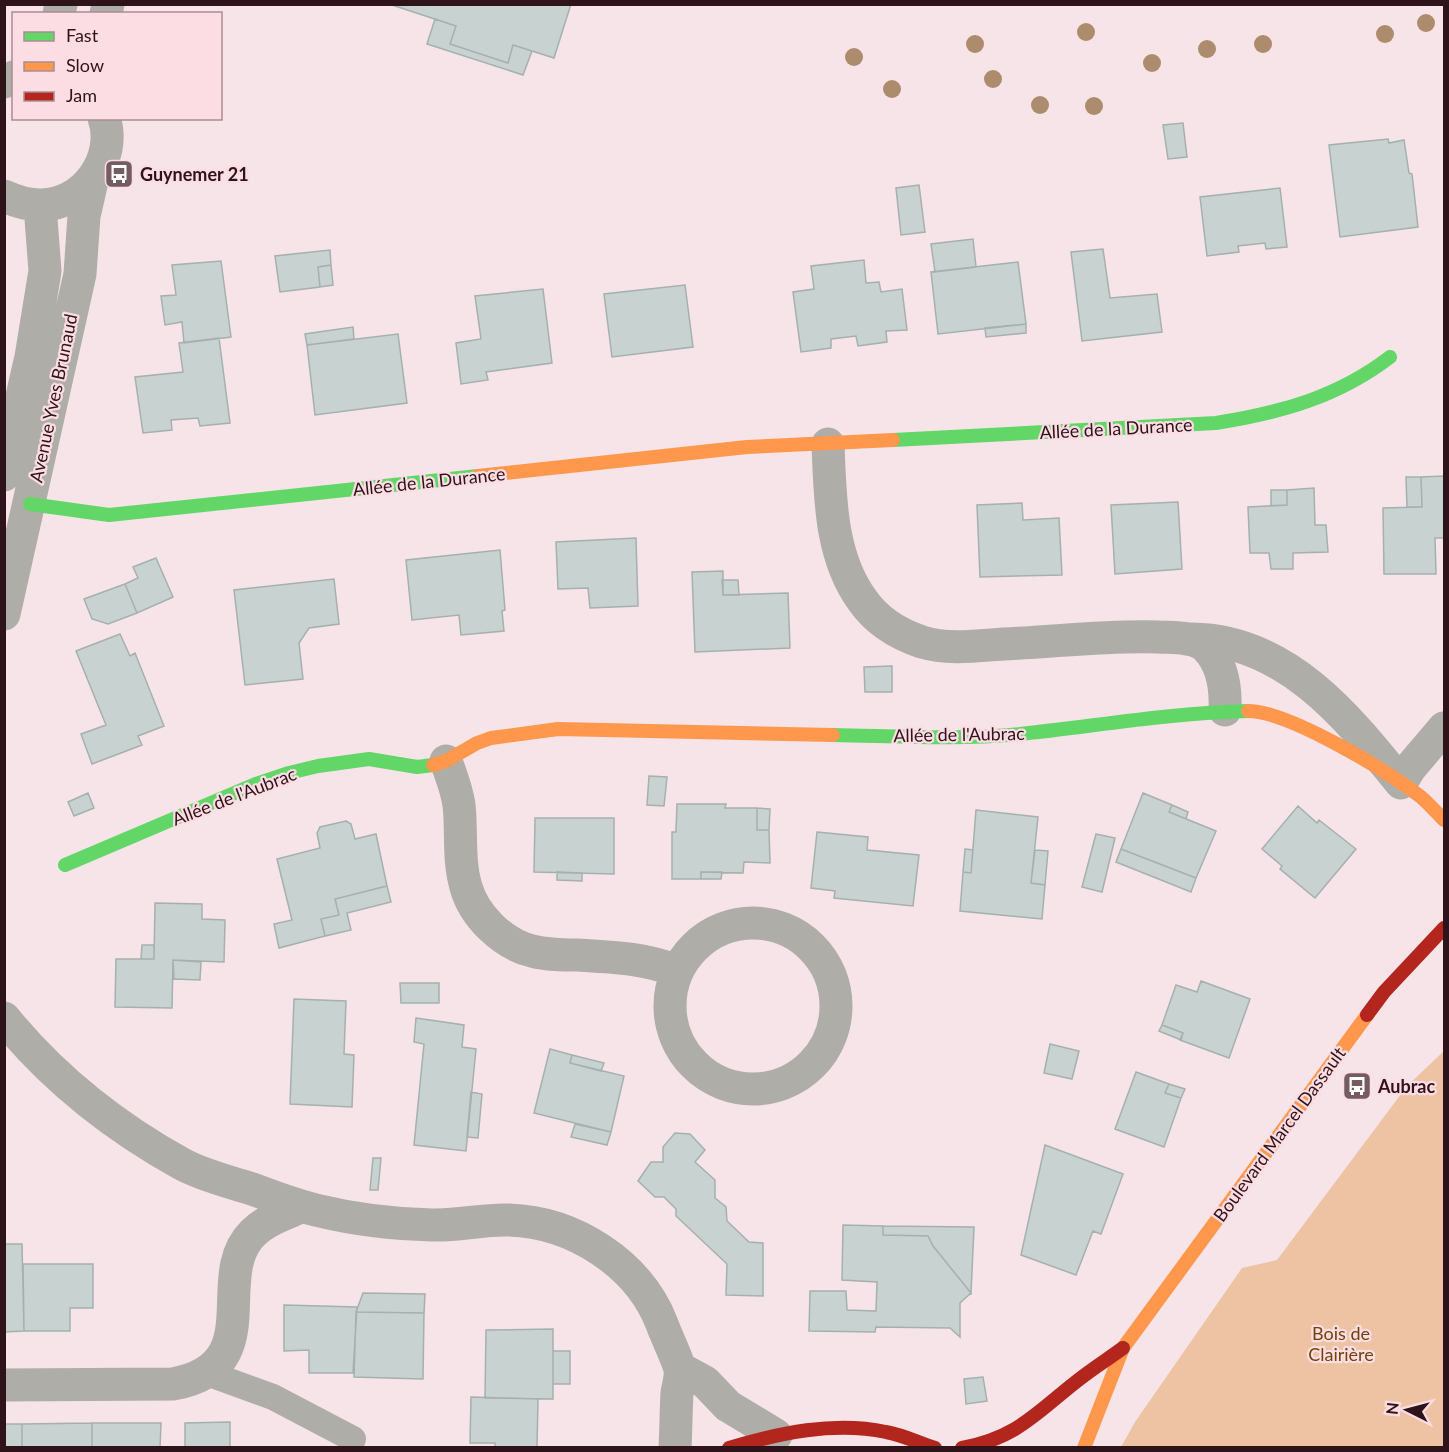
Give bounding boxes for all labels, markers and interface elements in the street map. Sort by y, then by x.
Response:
legend [12,12,222,120]
text: Fast [66,24,99,46]
text: Slow [66,54,104,76]
text: Jam [66,84,97,106]
bus stop icon: Guynemer 21 [103,158,135,190]
place label: Guynemer 21 [140,163,249,185]
street label: Avenue Yves Brunaud [24,312,82,484]
street label: Allée de la Durance [1039,413,1193,443]
street label: Allée de la Durance [352,462,506,500]
street label: Allée de l'Aubrac [893,722,1025,746]
street label: Allée de l'Aubrac [169,762,300,830]
street label: Boulevard Marcel Dassault [1208,1042,1350,1226]
bus stop icon: Aubrac [1341,1070,1373,1102]
place label: Aubrac [1377,1075,1435,1097]
park label: Bois de Clairière [1308,1322,1374,1365]
north arrow [1377,1380,1437,1440]
text: N [1381,1401,1402,1416]

